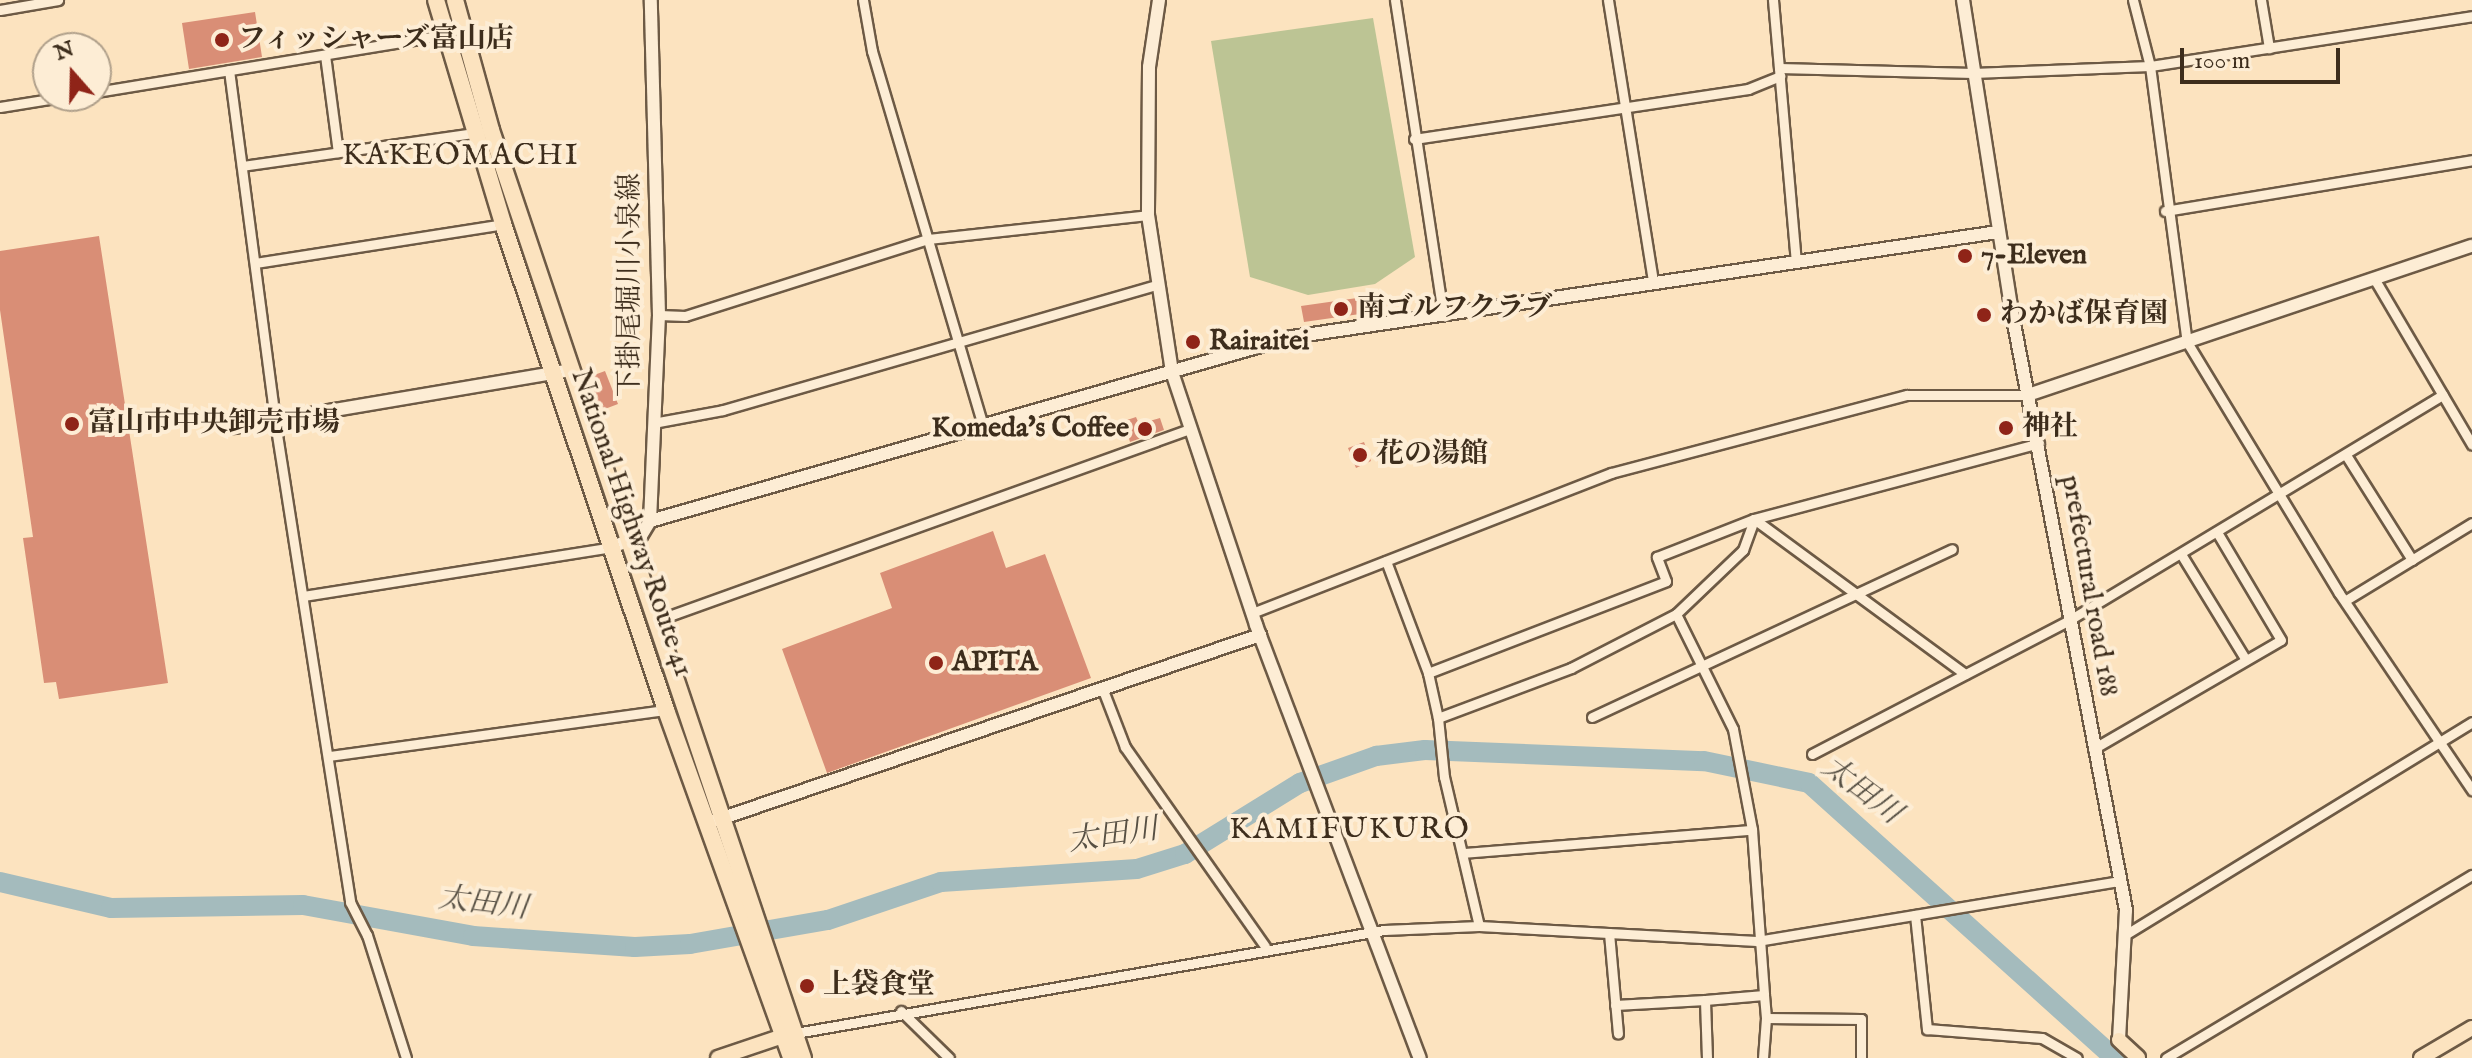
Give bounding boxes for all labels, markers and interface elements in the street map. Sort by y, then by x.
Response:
place label: フィッシャーズ富山店 [238,23,518,57]
marker: フィッシャーズ富山店 [213,31,231,49]
north arrow [32,32,112,112]
scale bar [2184,32,2344,82]
text: N [51,35,78,68]
text: 100 m [2194,46,2250,77]
district label: KAKEOMACHI [342,138,580,174]
street label: 下掛尾堀川小泉線 [614,173,648,397]
place label: 7-Eleven [1981,239,2087,273]
marker: 7-Eleven [1956,247,1974,265]
place label: 南ゴルフクラブ [1357,292,1553,326]
place label: わかば保育園 [2000,298,2168,332]
marker: 南ゴルフクラブ [1332,300,1350,318]
marker: わかば保育園 [1975,306,1993,324]
place label: Rairaitei [1209,325,1310,359]
marker: Rairaitei [1184,333,1202,351]
street label: National Highway Route 41 [563,365,699,681]
place label: 富山市中央卸売市場 [88,407,340,441]
place label: 神社 [2022,411,2078,445]
place label: Komeda's Coffee [931,412,1129,446]
marker: 富山市中央卸売市場 [63,415,81,433]
marker: 神社 [1997,419,2015,437]
marker: Komeda's Coffee [1136,420,1154,438]
place label: 花の湯館 [1376,438,1488,472]
marker: 花の湯館 [1351,446,1369,464]
street label: prefectural road 188 [2053,473,2125,699]
place label: APITA [952,646,1038,680]
marker: APITA [927,654,945,672]
water label: 太田川 [1814,750,1908,832]
water label: 太田川 [1066,812,1160,860]
district label: KAMIFUKURO [1229,812,1471,848]
water label: 太田川 [436,881,530,927]
place label: 上袋食堂 [823,969,935,1003]
marker: 上袋食堂 [798,977,816,995]

